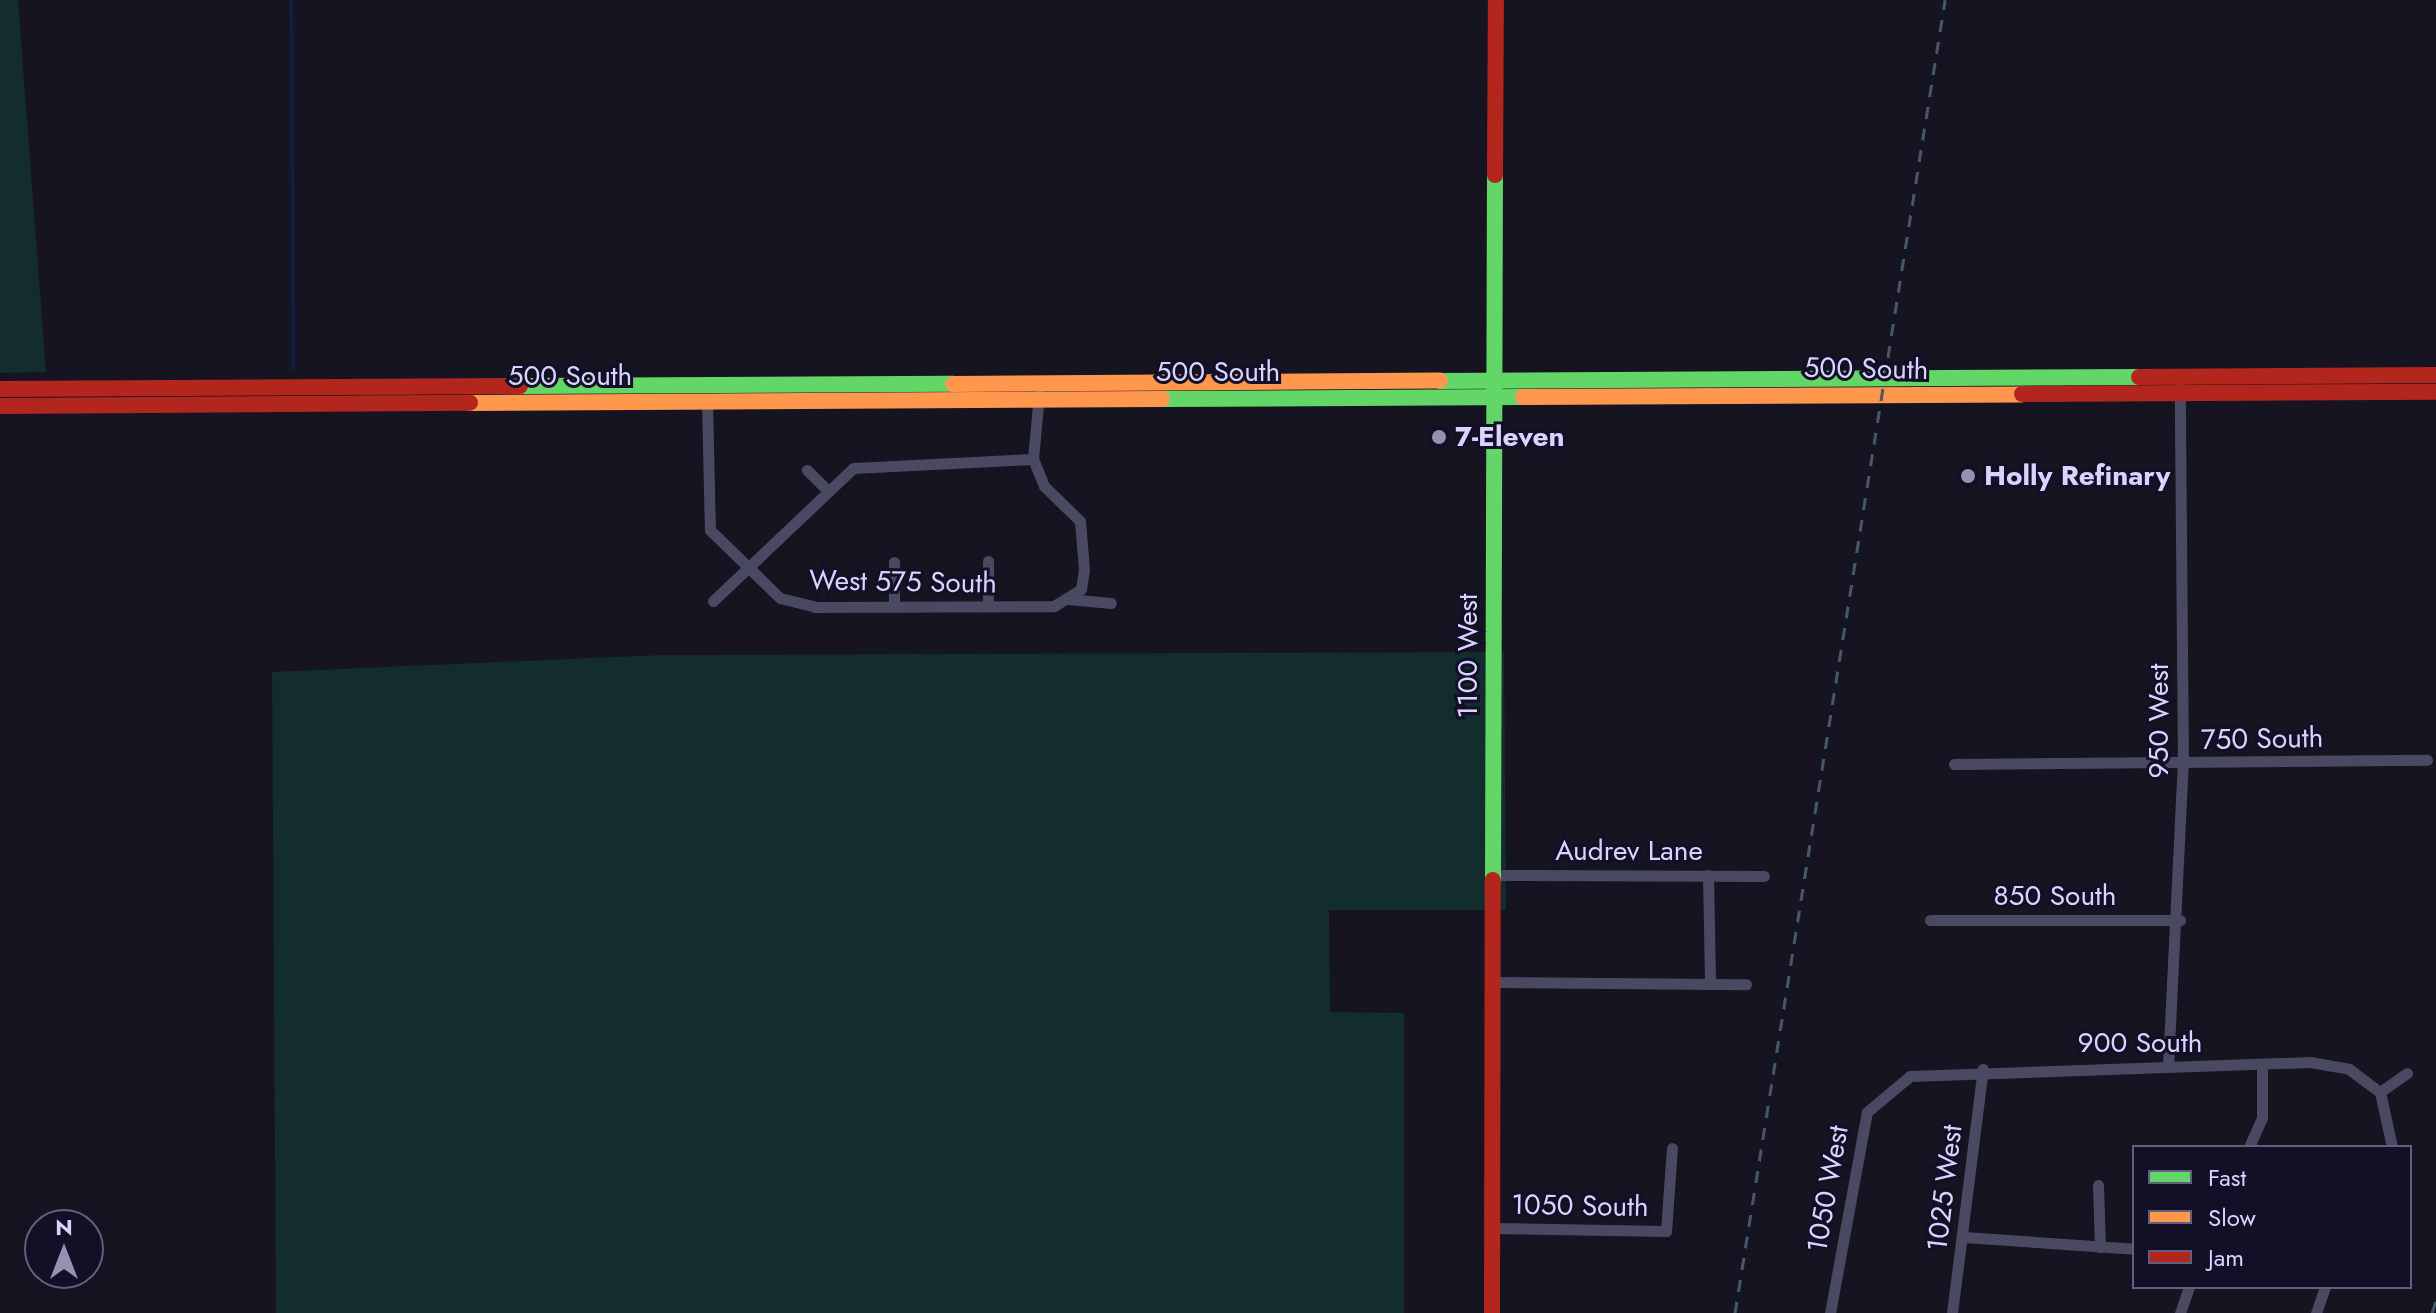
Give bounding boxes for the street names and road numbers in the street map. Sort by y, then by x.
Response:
street label: 500 South [1803,351,1929,387]
street label: 500 South [1156,355,1280,389]
street label: 500 South [508,359,632,393]
street label: West 575 South [809,564,997,600]
street label: 1100 West [1451,593,1485,719]
street label: 950 West [2142,663,2176,779]
street label: 750 South [2200,721,2324,757]
street label: Audrev Lane [1555,834,1703,868]
street label: 850 South [1993,879,2117,913]
street label: 900 South [2078,1026,2202,1060]
street label: 1050 West [1800,1123,1856,1255]
street label: 1025 West [1921,1123,1969,1253]
street label: 1050 South [1511,1188,1649,1224]

